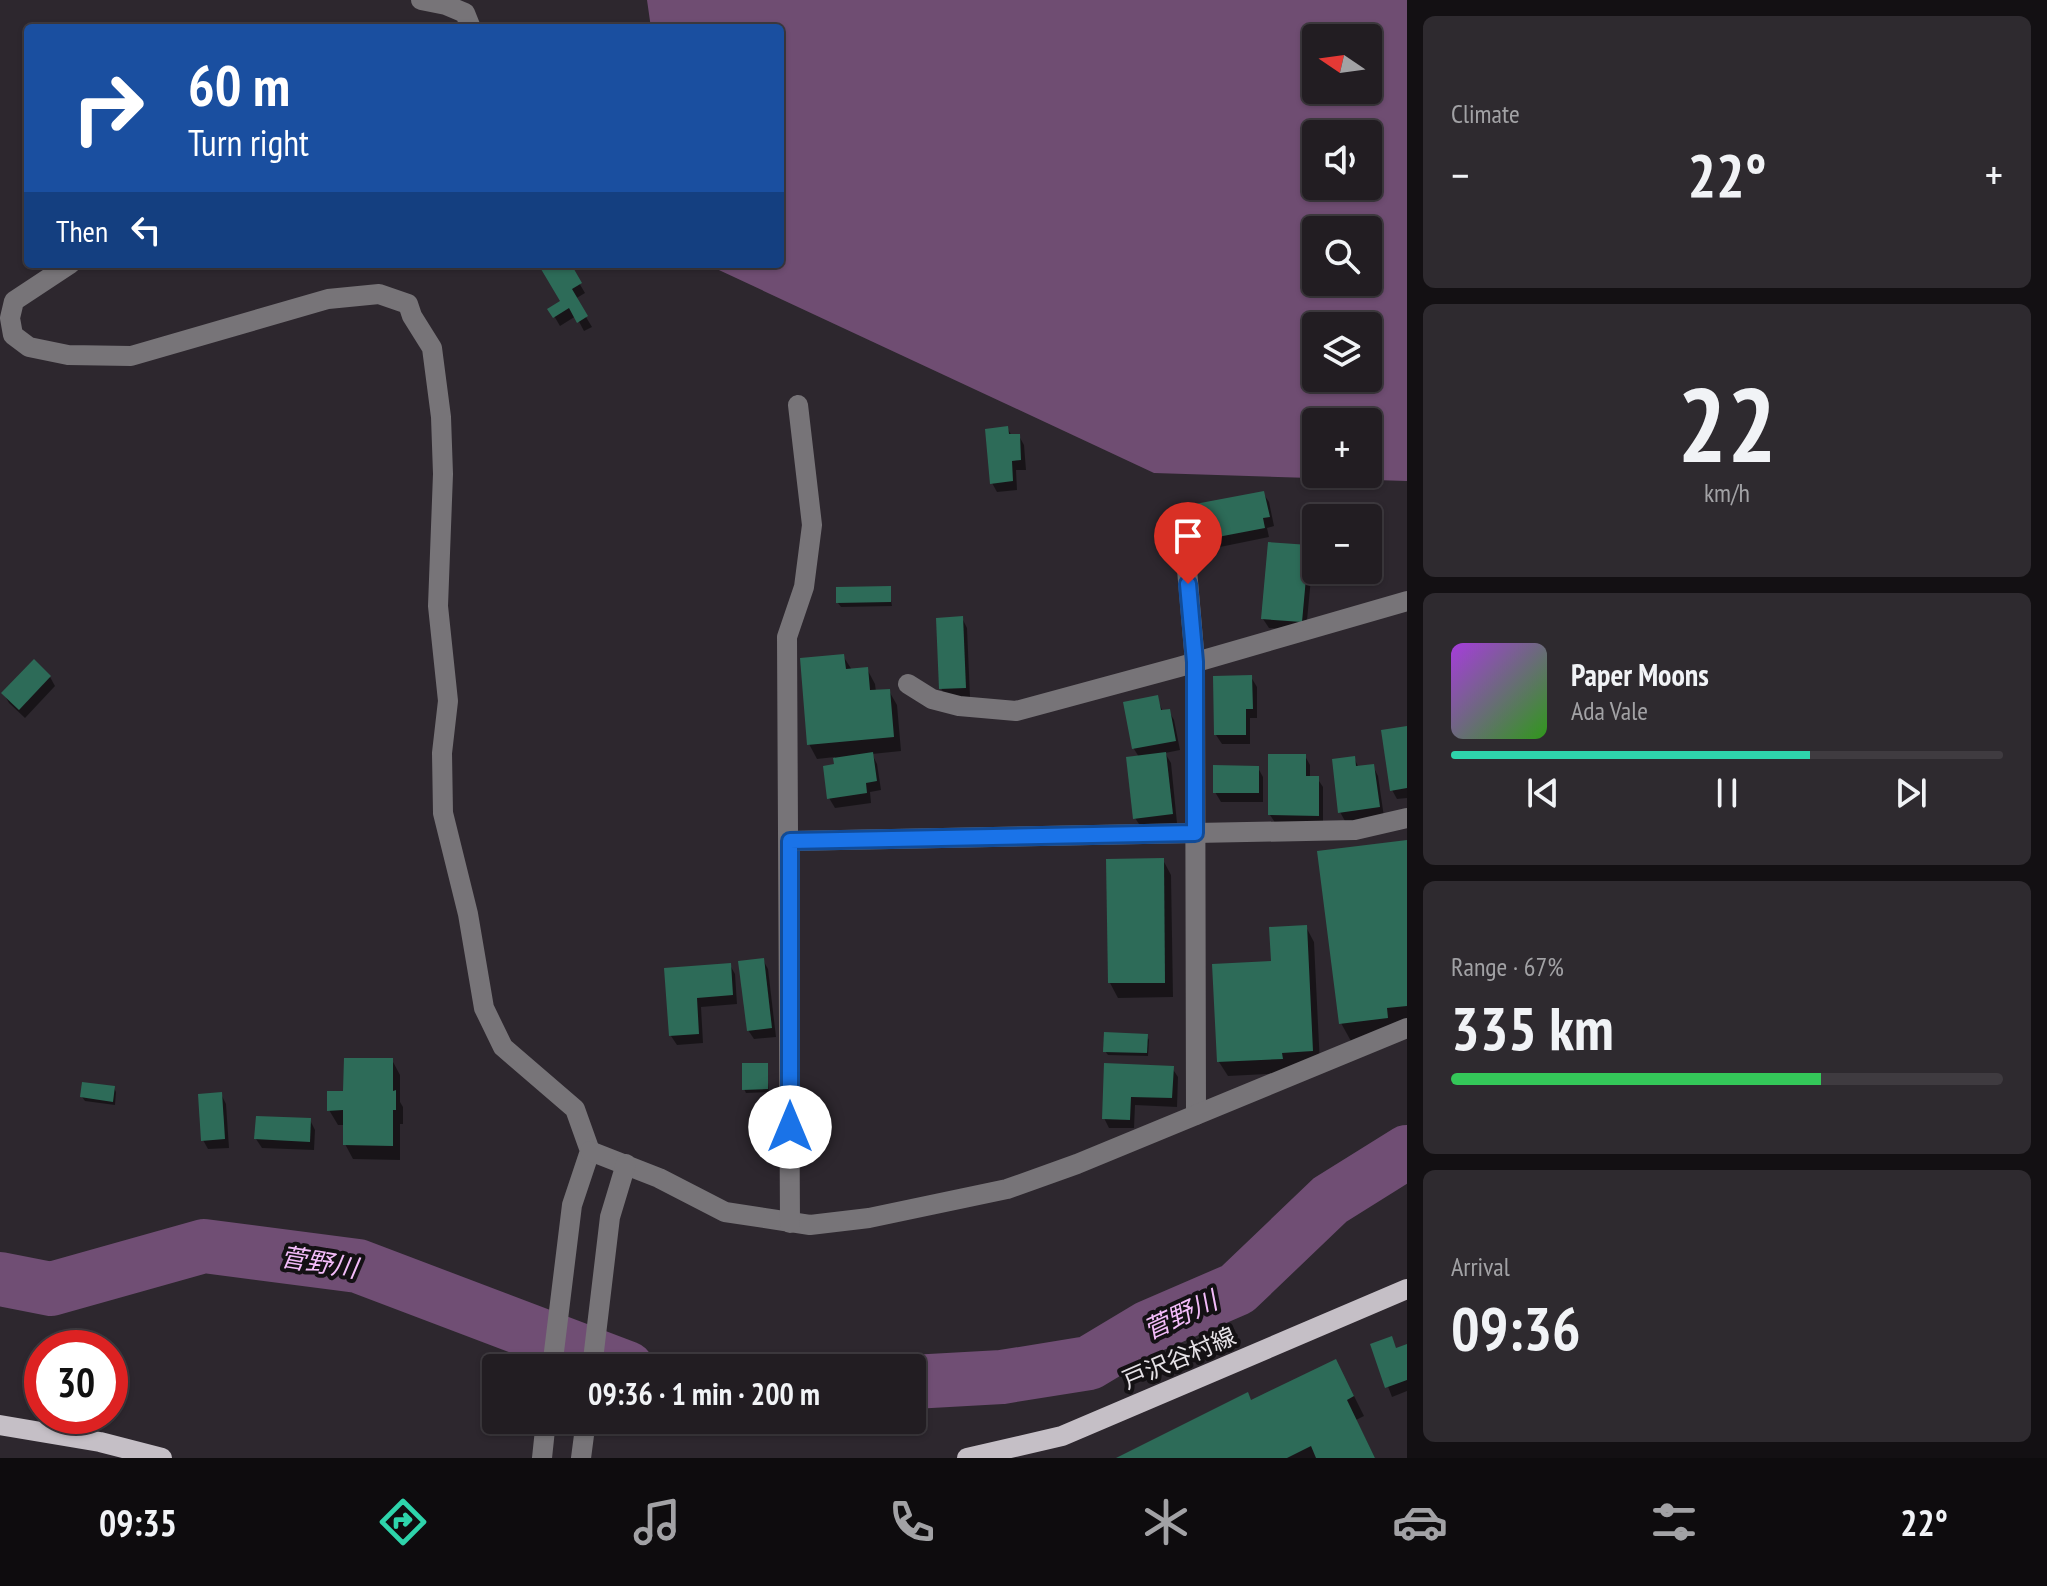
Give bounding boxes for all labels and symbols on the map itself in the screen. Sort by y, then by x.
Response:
north arrow [1302,24,1382,104]
pin [1154,502,1222,584]
position arrow [748,1085,832,1169]
water label: 菅野川 [278,1240,363,1285]
water label: 菅野川 [1138,1282,1225,1346]
street label: 戸沢谷村線 [1118,1320,1240,1396]
speed limit sign: 30 [24,1330,128,1434]

